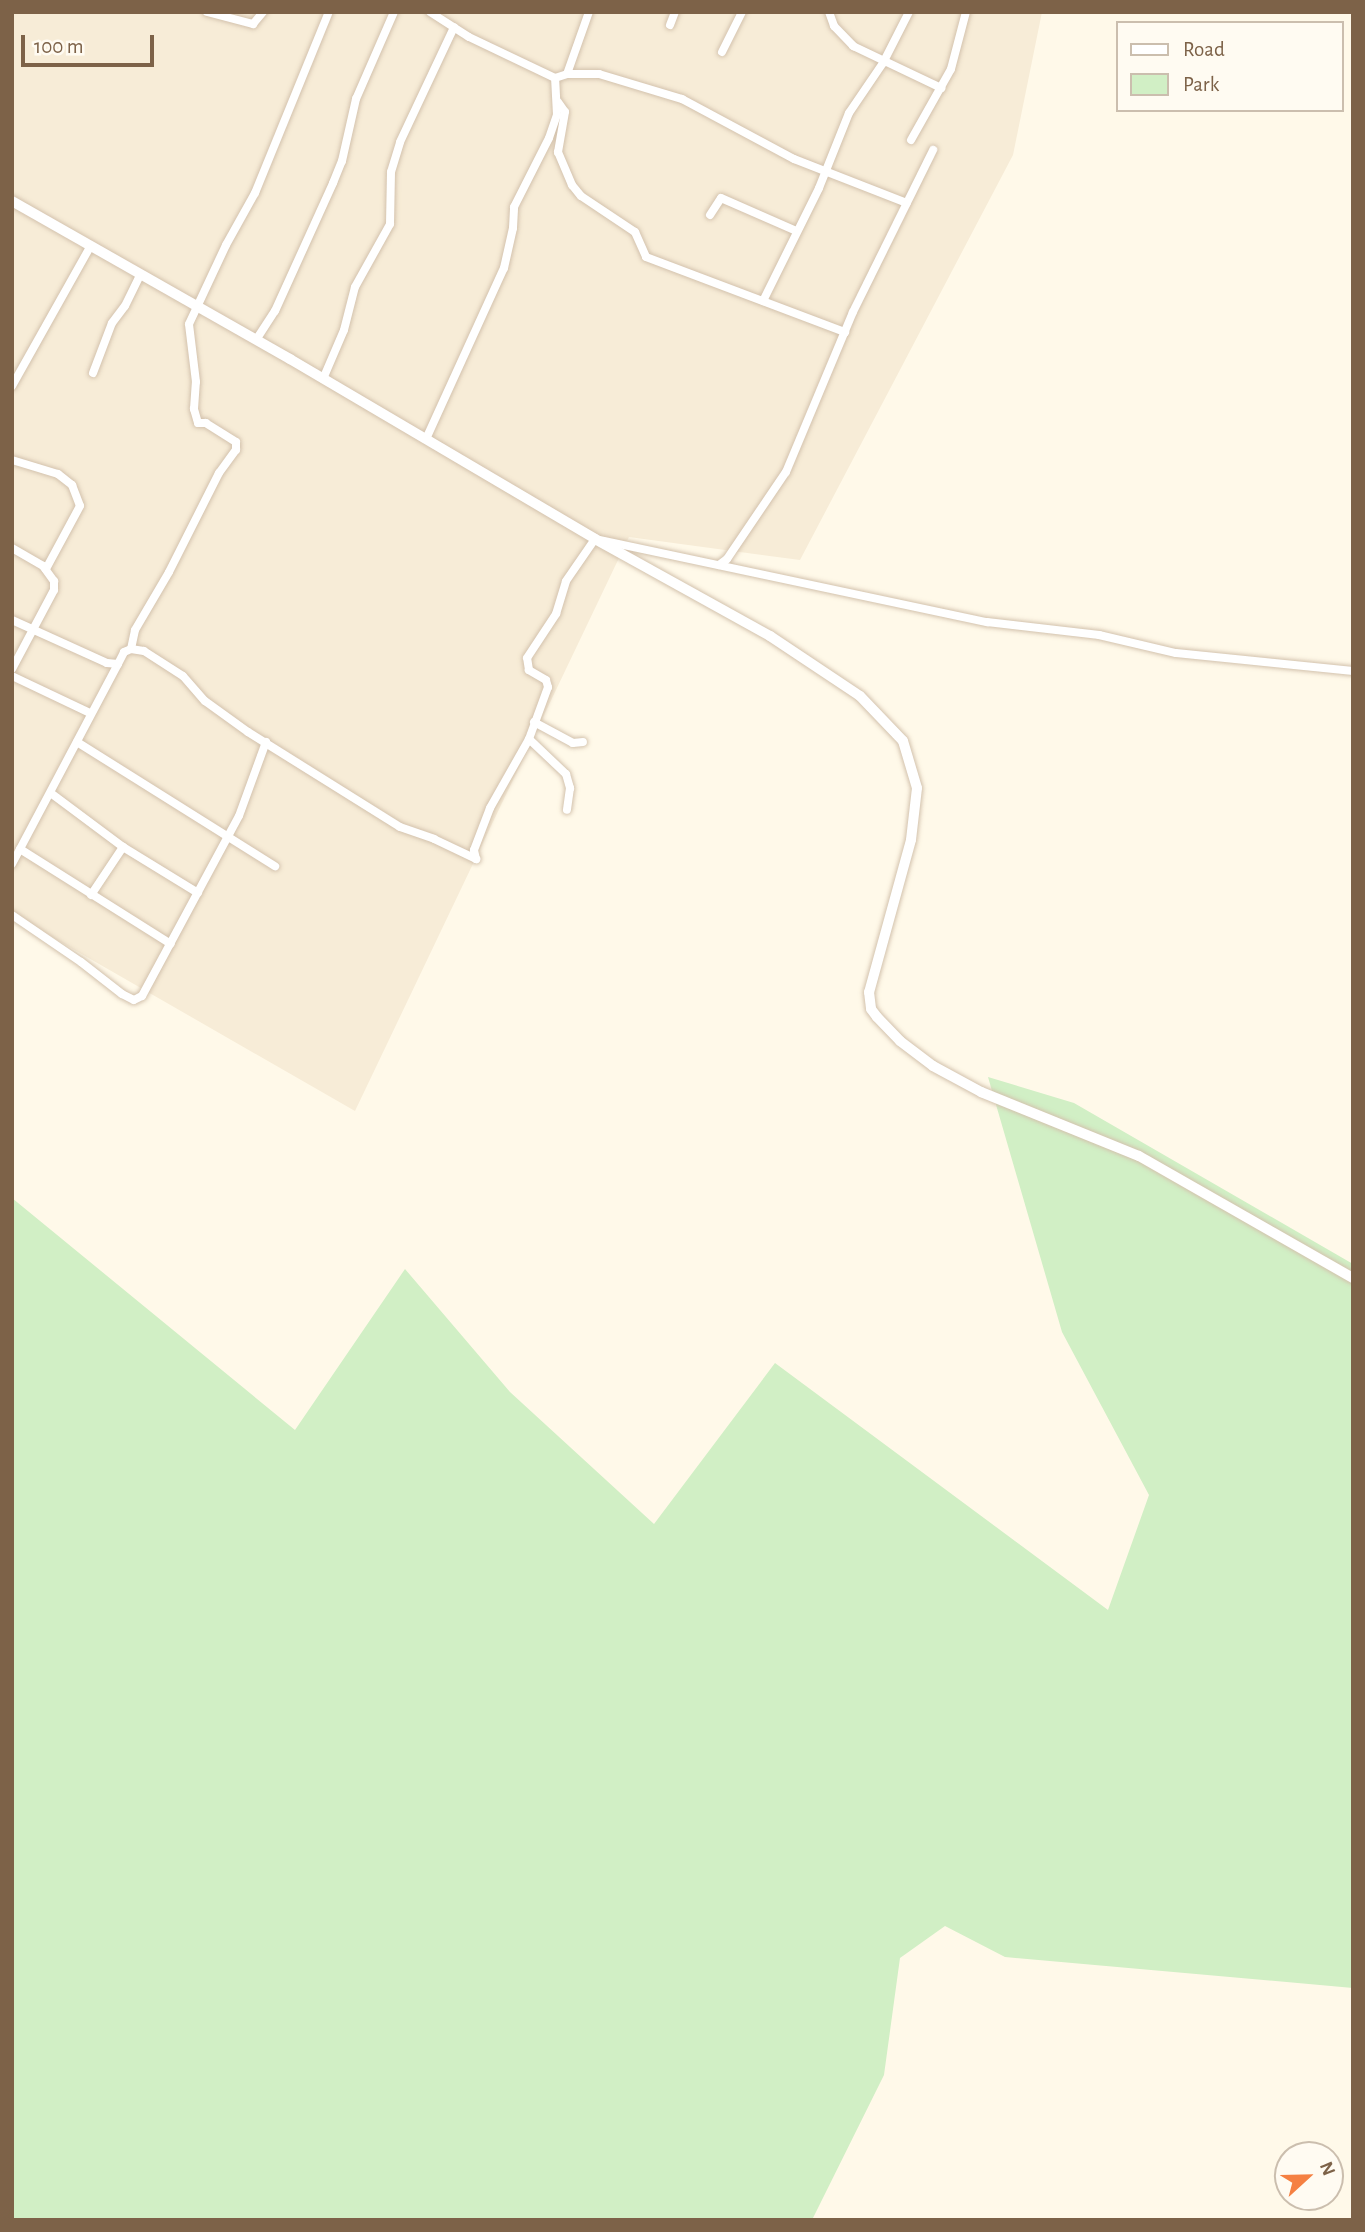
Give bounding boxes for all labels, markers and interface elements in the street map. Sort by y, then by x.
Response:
scale bar [24,21,158,65]
legend [1116,21,1344,112]
text: 100 m [34,36,84,57]
text: Road [1183,39,1225,60]
text: Park [1183,74,1219,95]
north arrow [1274,2141,1344,2211]
text: N [1316,2159,1338,2178]

